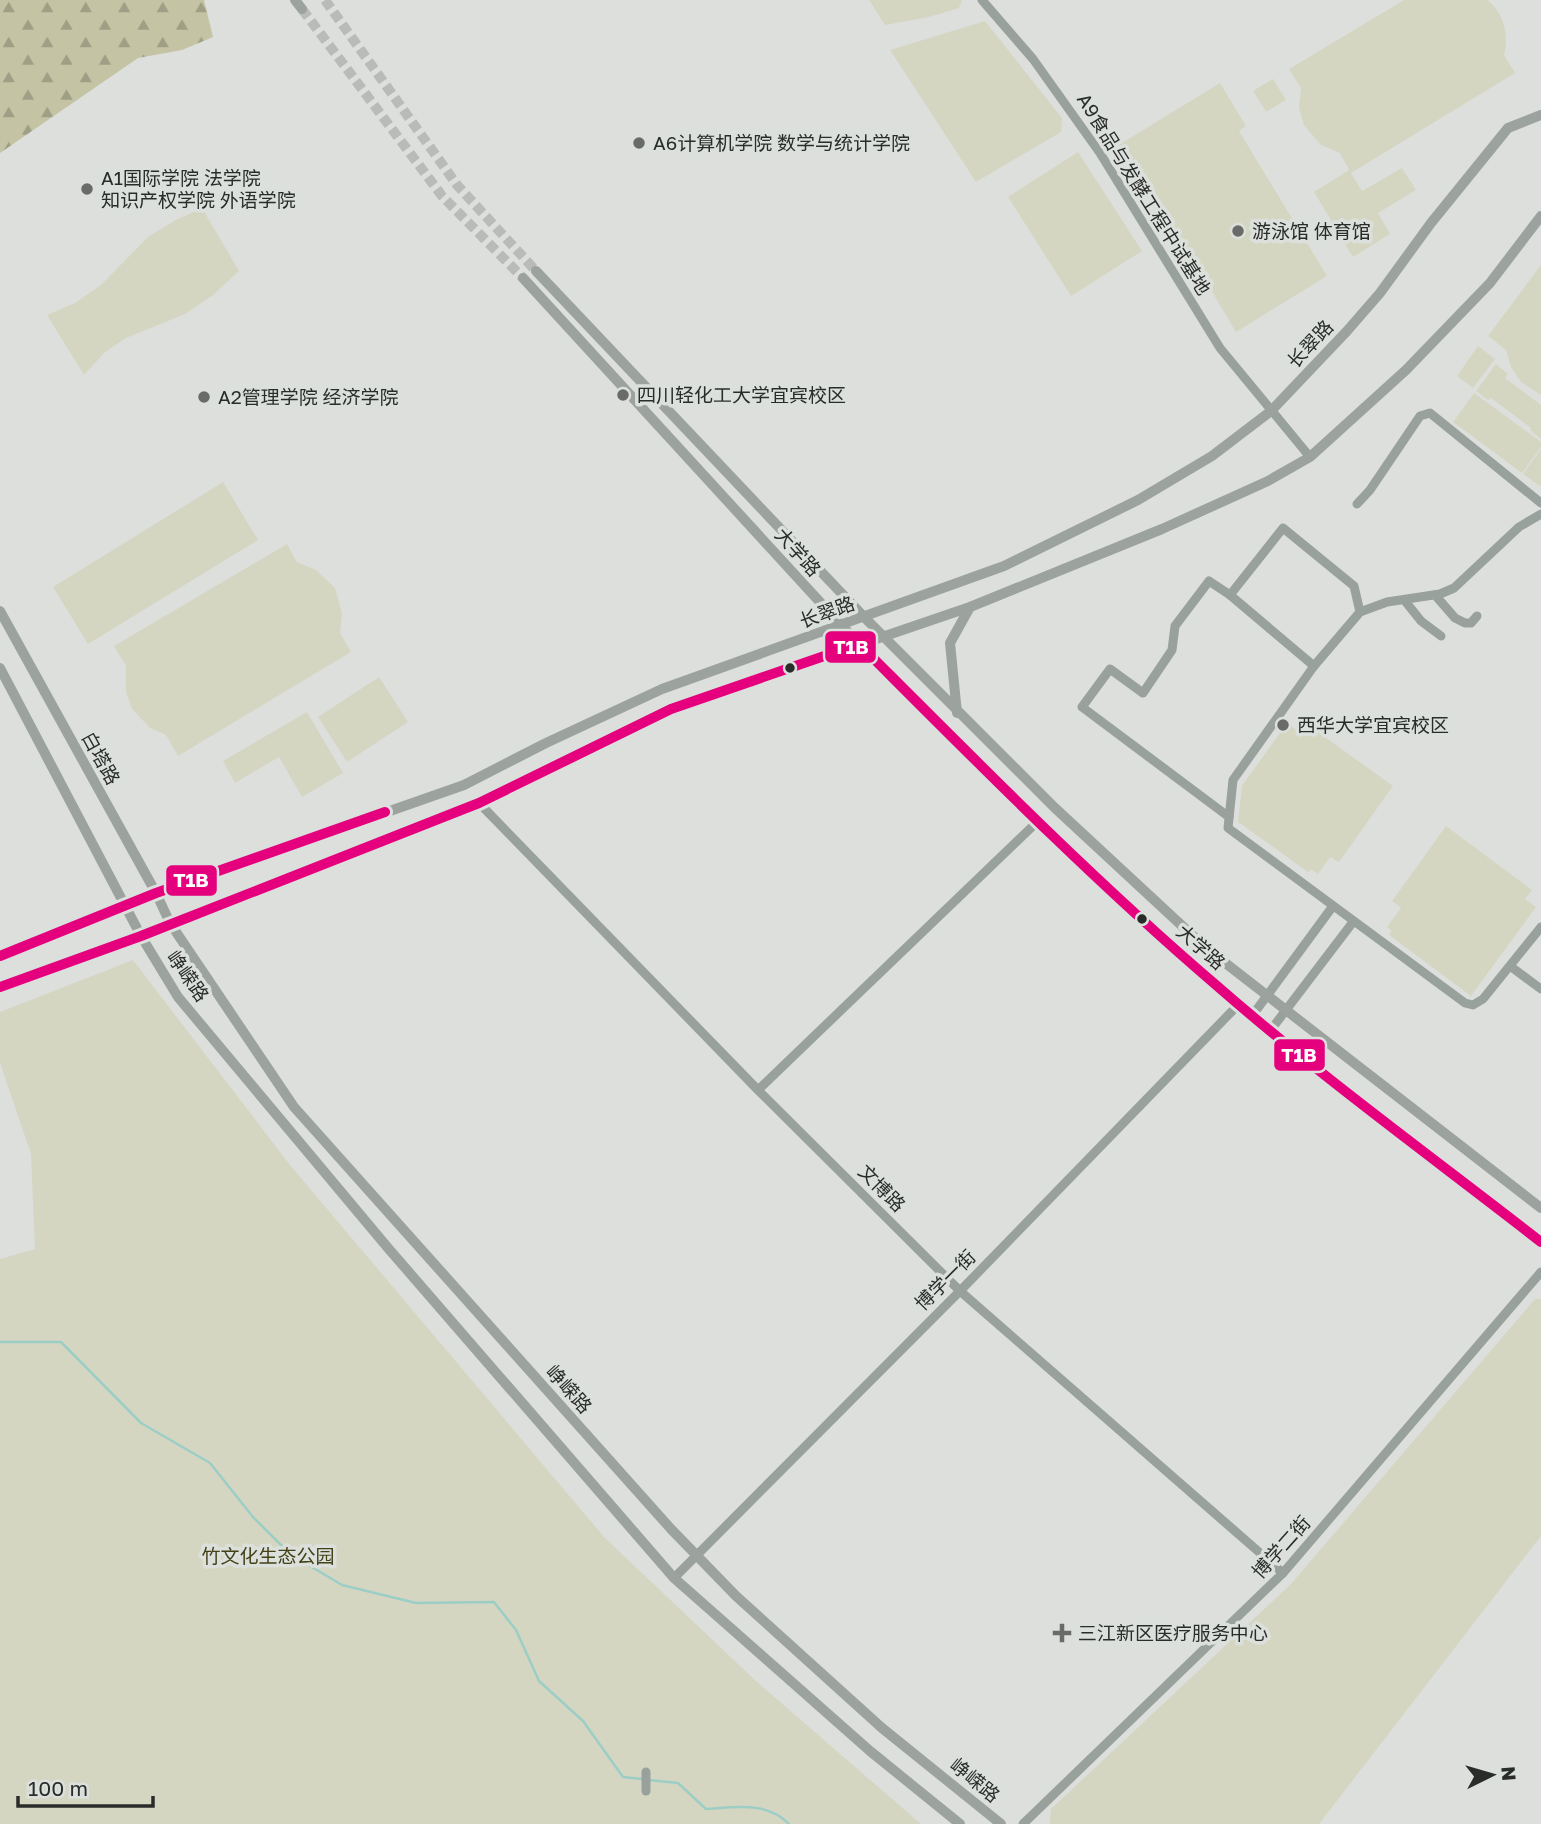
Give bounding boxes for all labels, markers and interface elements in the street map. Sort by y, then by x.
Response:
street label: A9食品与发酵工程中试基地 [1073,89,1216,299]
place label: A6计算机学院 数学与统计学院 [653,131,910,154]
marker: A6计算机学院 数学与统计学院 [631,135,647,151]
place label: A1国际学院 法学院 知识产权学院 外语学院 [101,166,296,211]
marker: A1国际学院 法学院 知识产权学院 外语学院 [79,181,95,197]
place label: 游泳馆 体育馆 [1252,219,1371,242]
marker: 游泳馆 体育馆 [1230,223,1246,239]
street label: 长翠路 [1282,315,1337,372]
place label: 四川轻化工大学宜宾校区 [637,383,846,406]
place label: A2管理学院 经济学院 [218,385,399,408]
marker: 四川轻化工大学宜宾校区 [615,387,631,403]
marker: A2管理学院 经济学院 [196,389,212,405]
street label: 大学路 [771,523,826,581]
street label: 长翠路 [796,591,858,632]
line badge: T1B [824,630,877,664]
text: T1B [833,635,869,658]
unlabelled marker [783,661,797,675]
place label: 西华大学宜宾校区 [1297,713,1449,736]
marker: 西华大学宜宾校区 [1275,717,1291,733]
street label: 白塔路 [78,727,125,788]
line badge: T1B [165,864,218,897]
text: T1B [173,868,209,891]
unlabelled marker [1135,912,1149,926]
street label: 大学路 [1172,919,1230,974]
street label: 峥嵘路 [163,946,214,1006]
line badge: T1B [1273,1038,1326,1072]
text: T1B [1281,1043,1317,1066]
street label: 文博路 [854,1159,911,1216]
street label: 博学一街 [910,1245,980,1315]
street label: 峥嵘路 [542,1360,597,1418]
street label: 博学二街 [1247,1511,1315,1583]
park label: 竹文化生态公园 [201,1544,335,1567]
place label: 三江新区医疗服务中心 [1078,1621,1268,1644]
marker: 三江新区医疗服务中心 [1052,1623,1072,1643]
north arrow [1457,1740,1527,1810]
street label: 峥嵘路 [946,1753,1005,1806]
scale bar [18,1764,152,1808]
text: N [1497,1765,1522,1782]
text: 100 m [28,1775,88,1801]

